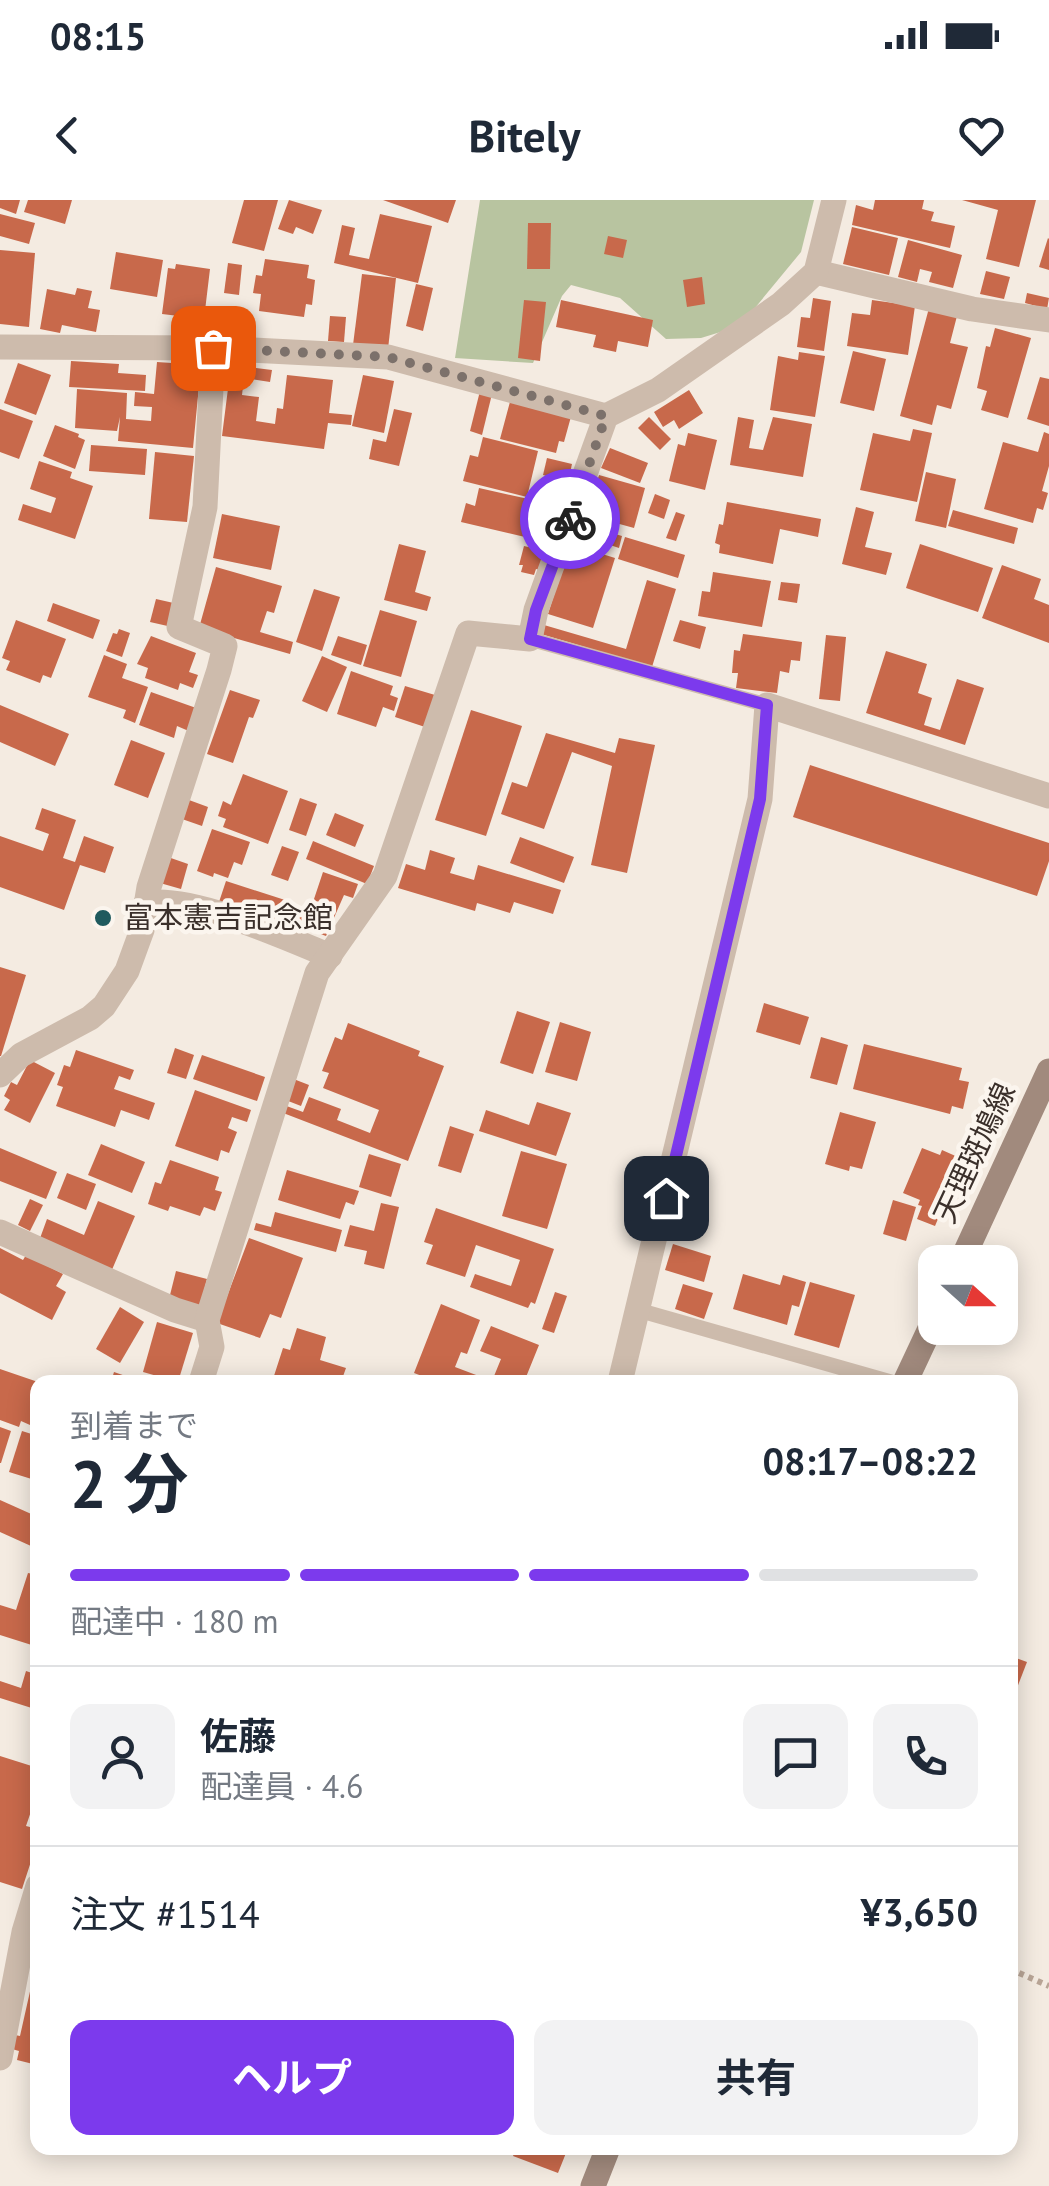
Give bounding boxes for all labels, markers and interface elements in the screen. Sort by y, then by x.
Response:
text: 08:15 [50,11,146,60]
text: Bitely [469,106,580,164]
icon: back [40,108,95,163]
icon: heart [954,108,1009,163]
pin [171,306,256,391]
icon: bag [186,321,241,376]
courier [520,469,620,569]
icon: bike [543,492,598,547]
place label: 富本憲吉記念館 [123,897,333,936]
marker: 富本憲吉記念館 [92,907,114,929]
street label: 天理斑鳩線 [924,1076,1023,1229]
pin [624,1156,709,1241]
icon: home [639,1171,694,1226]
north arrow [918,1245,1018,1345]
map controls [918,1245,1018,1345]
text: 到着まで [70,1404,198,1446]
text: 08:17–08:22 [763,1436,978,1485]
text: 2 分 [70,1441,188,1525]
text: 配達中 · 180 m [70,1600,278,1642]
button: person [70,1704,175,1809]
button: chat [743,1704,848,1809]
button: phone [873,1704,978,1809]
text: 佐藤 [200,1711,276,1760]
text: 配達員 · 4.6 [200,1765,363,1807]
text: ¥3,650 [861,1887,978,1936]
text: 注文 #1514 [70,1889,260,1938]
button: ヘルプ [70,2020,514,2135]
button: 共有 [534,2020,978,2135]

